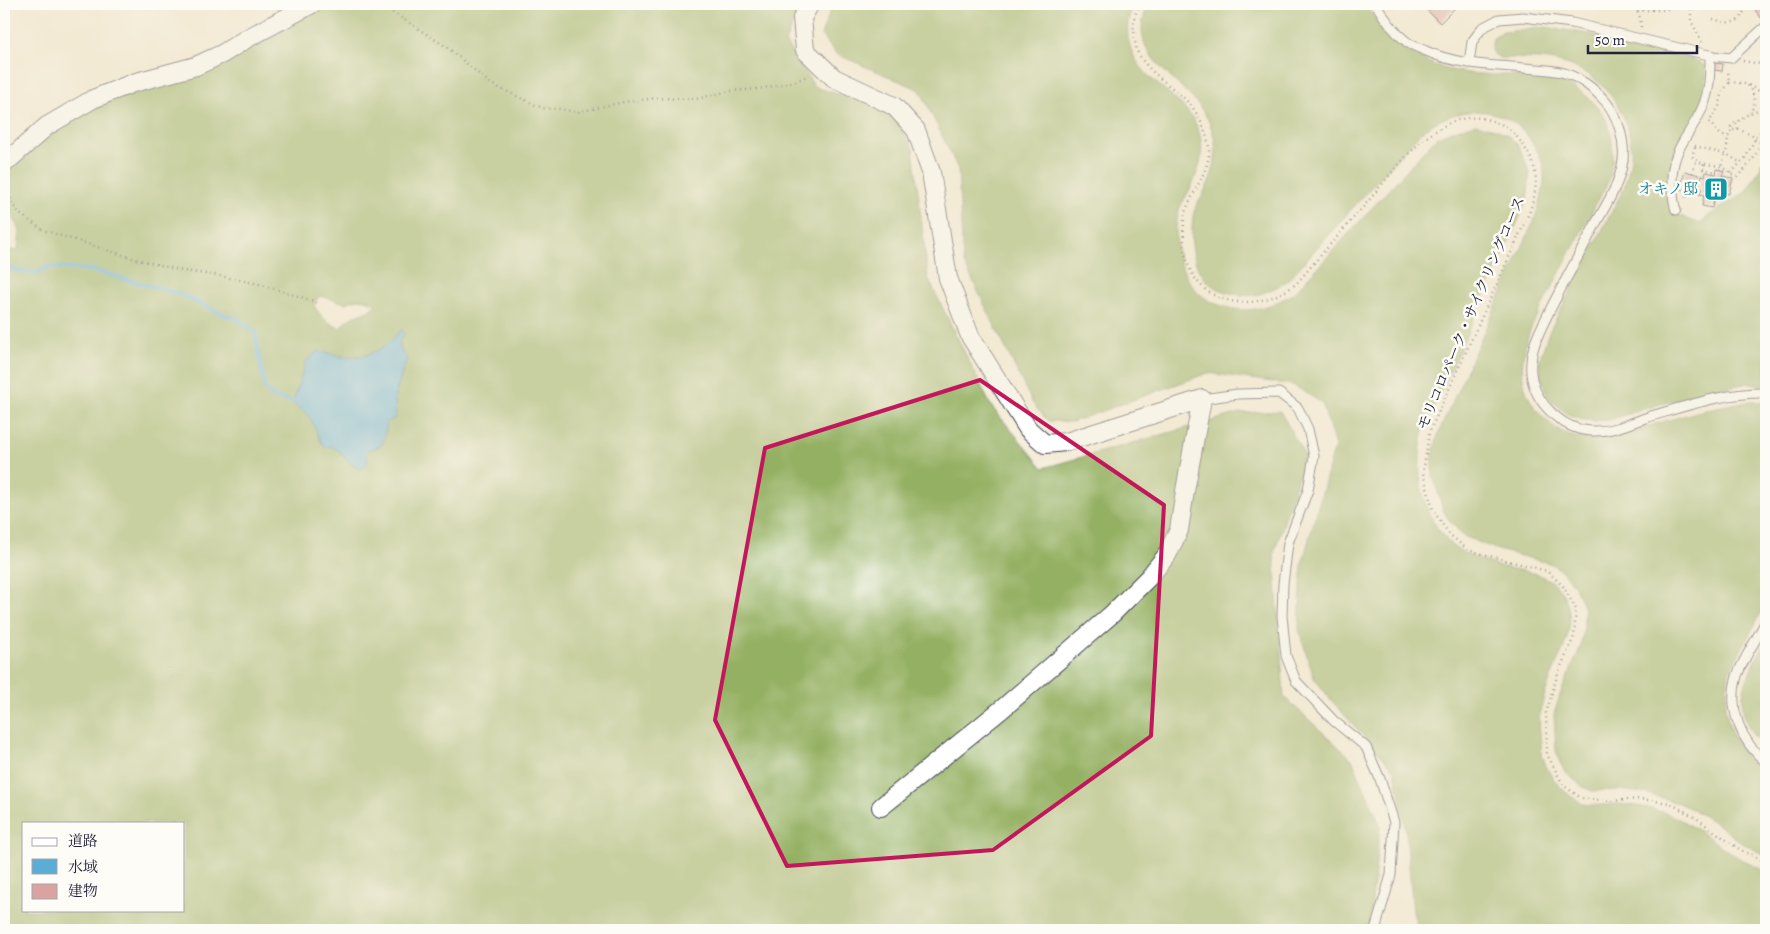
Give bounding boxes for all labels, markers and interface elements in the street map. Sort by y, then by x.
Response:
scale bar [1588,22,1696,54]
text: 50 m [1595,30,1625,50]
building icon: オキノ邸 [1703,176,1729,202]
place label: オキノ邸 [1638,179,1698,199]
street label: モリコロパーク・サイクリングコース [1413,193,1529,433]
legend [22,822,185,912]
text: 道路 [68,831,98,851]
text: 水域 [68,857,98,877]
text: 建物 [68,881,98,901]

